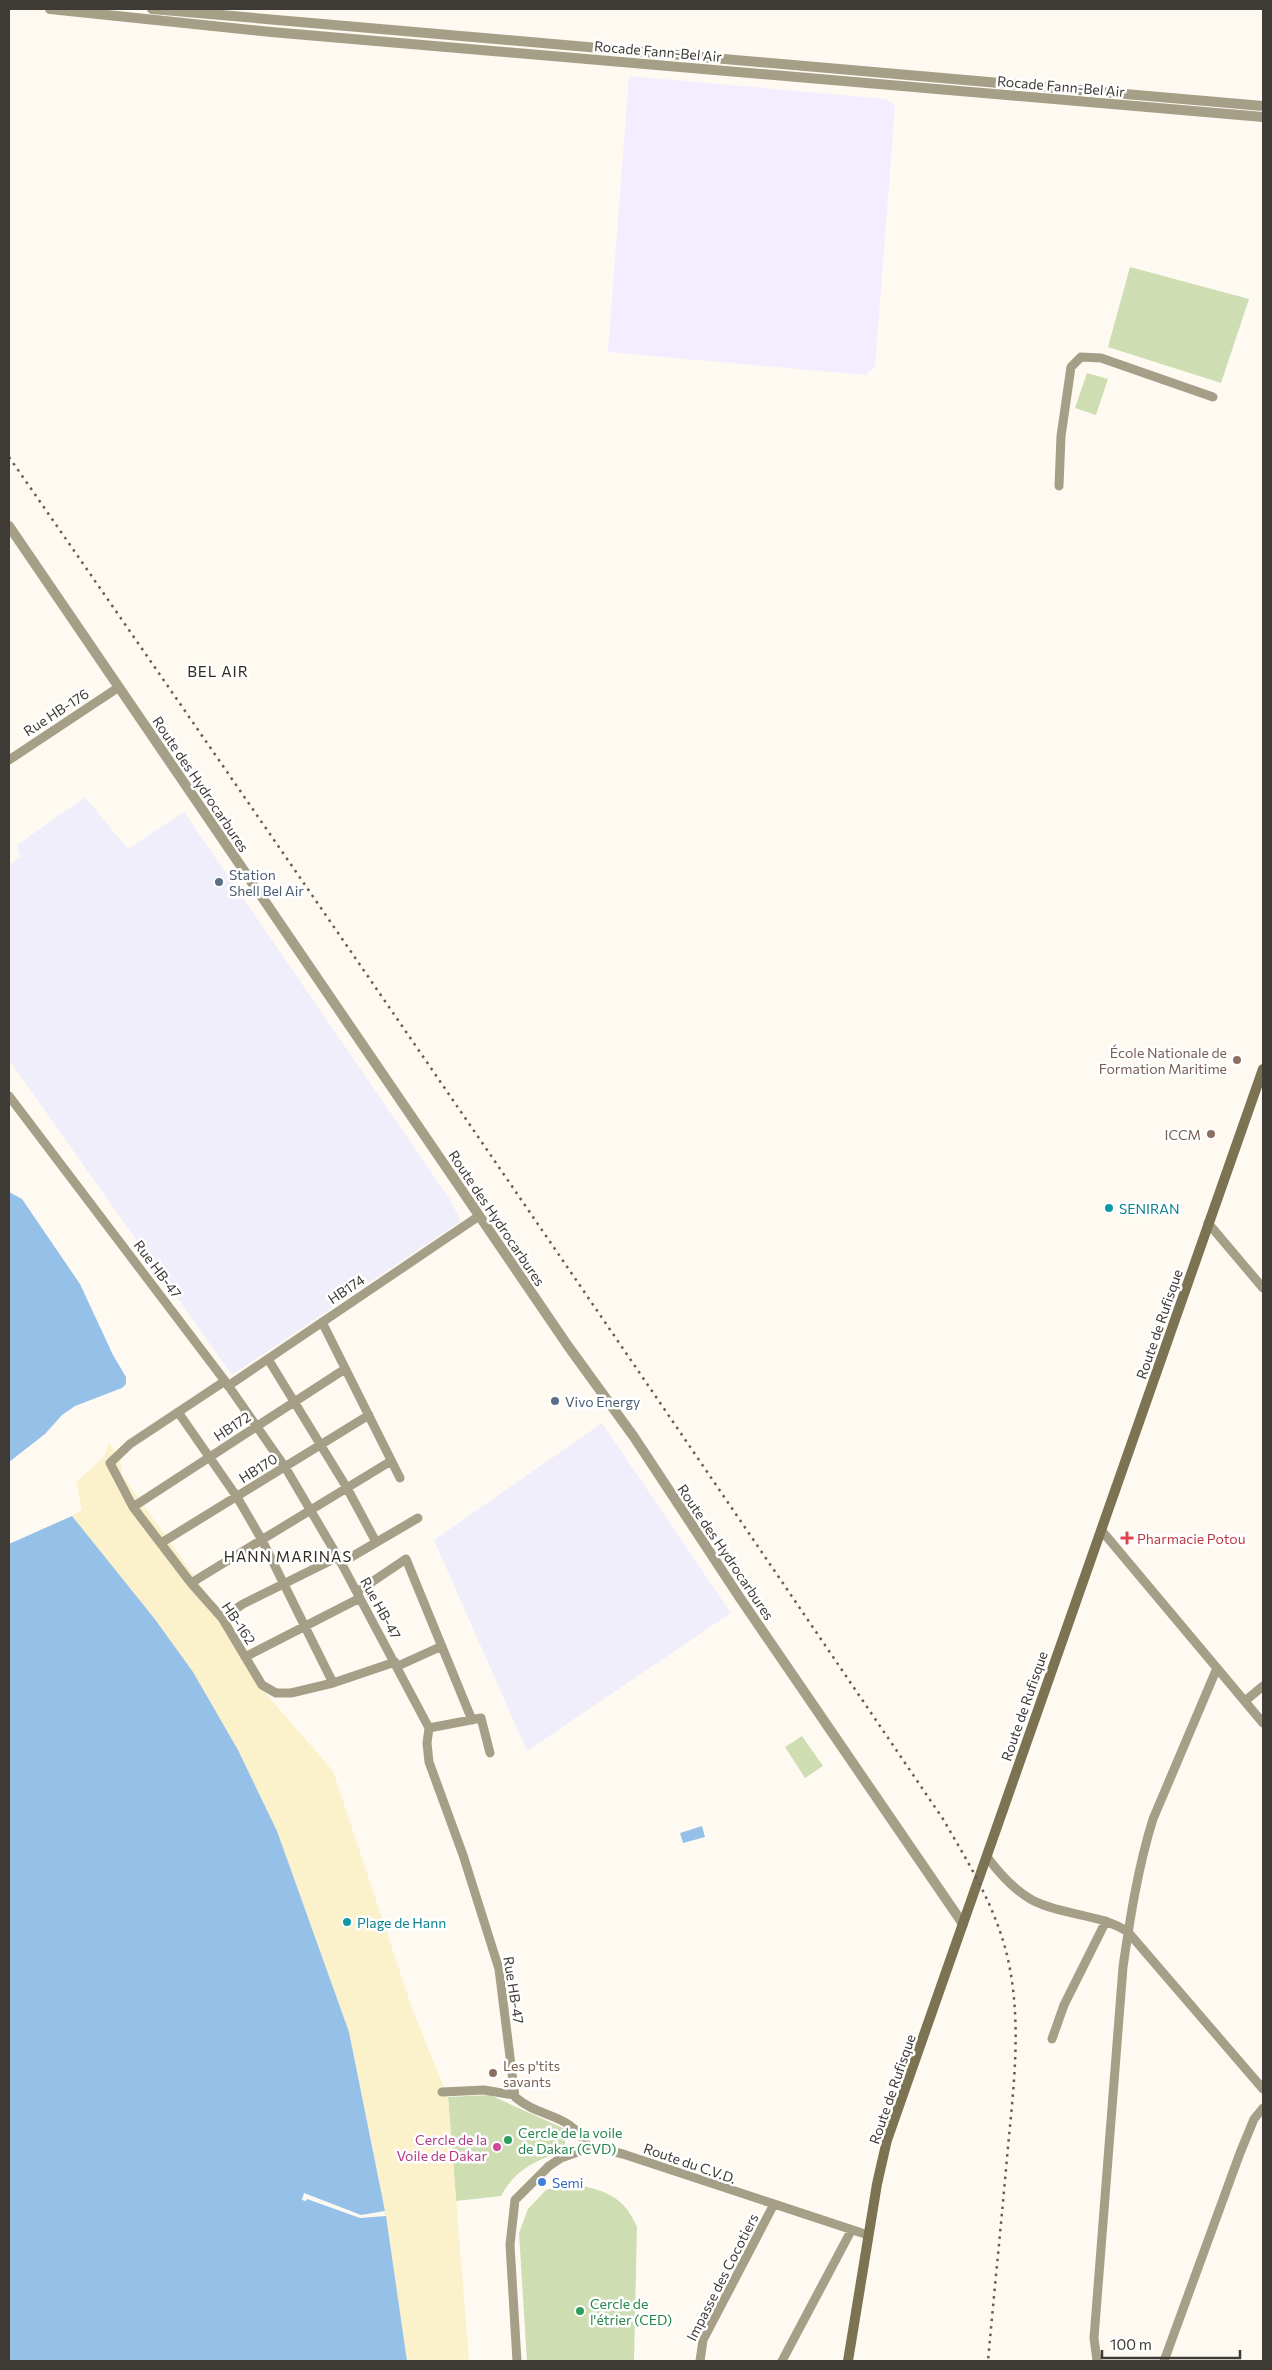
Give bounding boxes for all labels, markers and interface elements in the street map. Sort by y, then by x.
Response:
street label: Rocade Fann-Bel Air [593,37,723,65]
street label: Rocade Fann-Bel Air [996,72,1126,100]
district label: BEL AIR [187,662,249,680]
street label: Rue HB-176 [20,685,92,739]
street label: Route des Hydrocarbures [149,713,253,855]
place label: Station Shell Bel Air [229,866,304,899]
marker: Station Shell Bel Air [213,876,225,888]
place label: École Nationale de Formation Maritime [1099,1044,1227,1077]
marker: École Nationale de Formation Maritime [1231,1054,1243,1066]
place label: ICCM [1165,1126,1201,1143]
marker: ICCM [1205,1128,1217,1140]
street label: Route des Hydrocarbures [445,1147,549,1289]
place label: SENIRAN [1119,1200,1180,1217]
marker: SENIRAN [1103,1202,1115,1214]
street label: Rue HB-47 [131,1237,185,1301]
street label: Route de Rufisque [1132,1267,1186,1381]
street label: HB174 [324,1270,368,1307]
place label: Vivo Energy [565,1393,640,1410]
marker: Vivo Energy [549,1395,561,1407]
street label: HB172 [210,1408,254,1444]
street label: HB170 [236,1450,280,1486]
street label: Route des Hydrocarbures [674,1481,778,1623]
place label: Pharmacie Potou [1137,1530,1245,1547]
marker: Pharmacie Potou [1121,1532,1133,1544]
district label: HANN MARINAS [224,1547,352,1565]
street label: Rue HB-47 [357,1574,405,1642]
street label: HB-162 [219,1598,260,1648]
street label: Route de Rufisque [997,1649,1051,1763]
place label: Plage de Hann [357,1914,446,1931]
marker: Plage de Hann [341,1916,353,1928]
street label: Rue HB-47 [500,1955,528,2025]
street label: Route de Rufisque [865,2032,919,2146]
place label: Les p'tits savants [503,2057,560,2090]
marker: Les p'tits savants [487,2067,499,2079]
place label: Cercle de la voile de Dakar (CVD) [518,2124,622,2157]
place label: Cercle de la Voile de Dakar [396,2131,487,2164]
marker: Cercle de la voile de Dakar (CVD) [502,2134,514,2146]
street label: Route du C.V.D. [641,2139,739,2187]
marker: Cercle de la Voile de Dakar [491,2141,503,2153]
place label: Semi [552,2174,583,2191]
marker: Semi [536,2176,548,2188]
street label: Impasse des Cocotiers [683,2210,761,2344]
place label: Cercle de l'étrier (CED) [590,2295,672,2328]
marker: Cercle de l'étrier (CED) [574,2305,586,2317]
scale bar [1102,2328,1240,2360]
text: 100 m [1110,2335,1152,2353]

